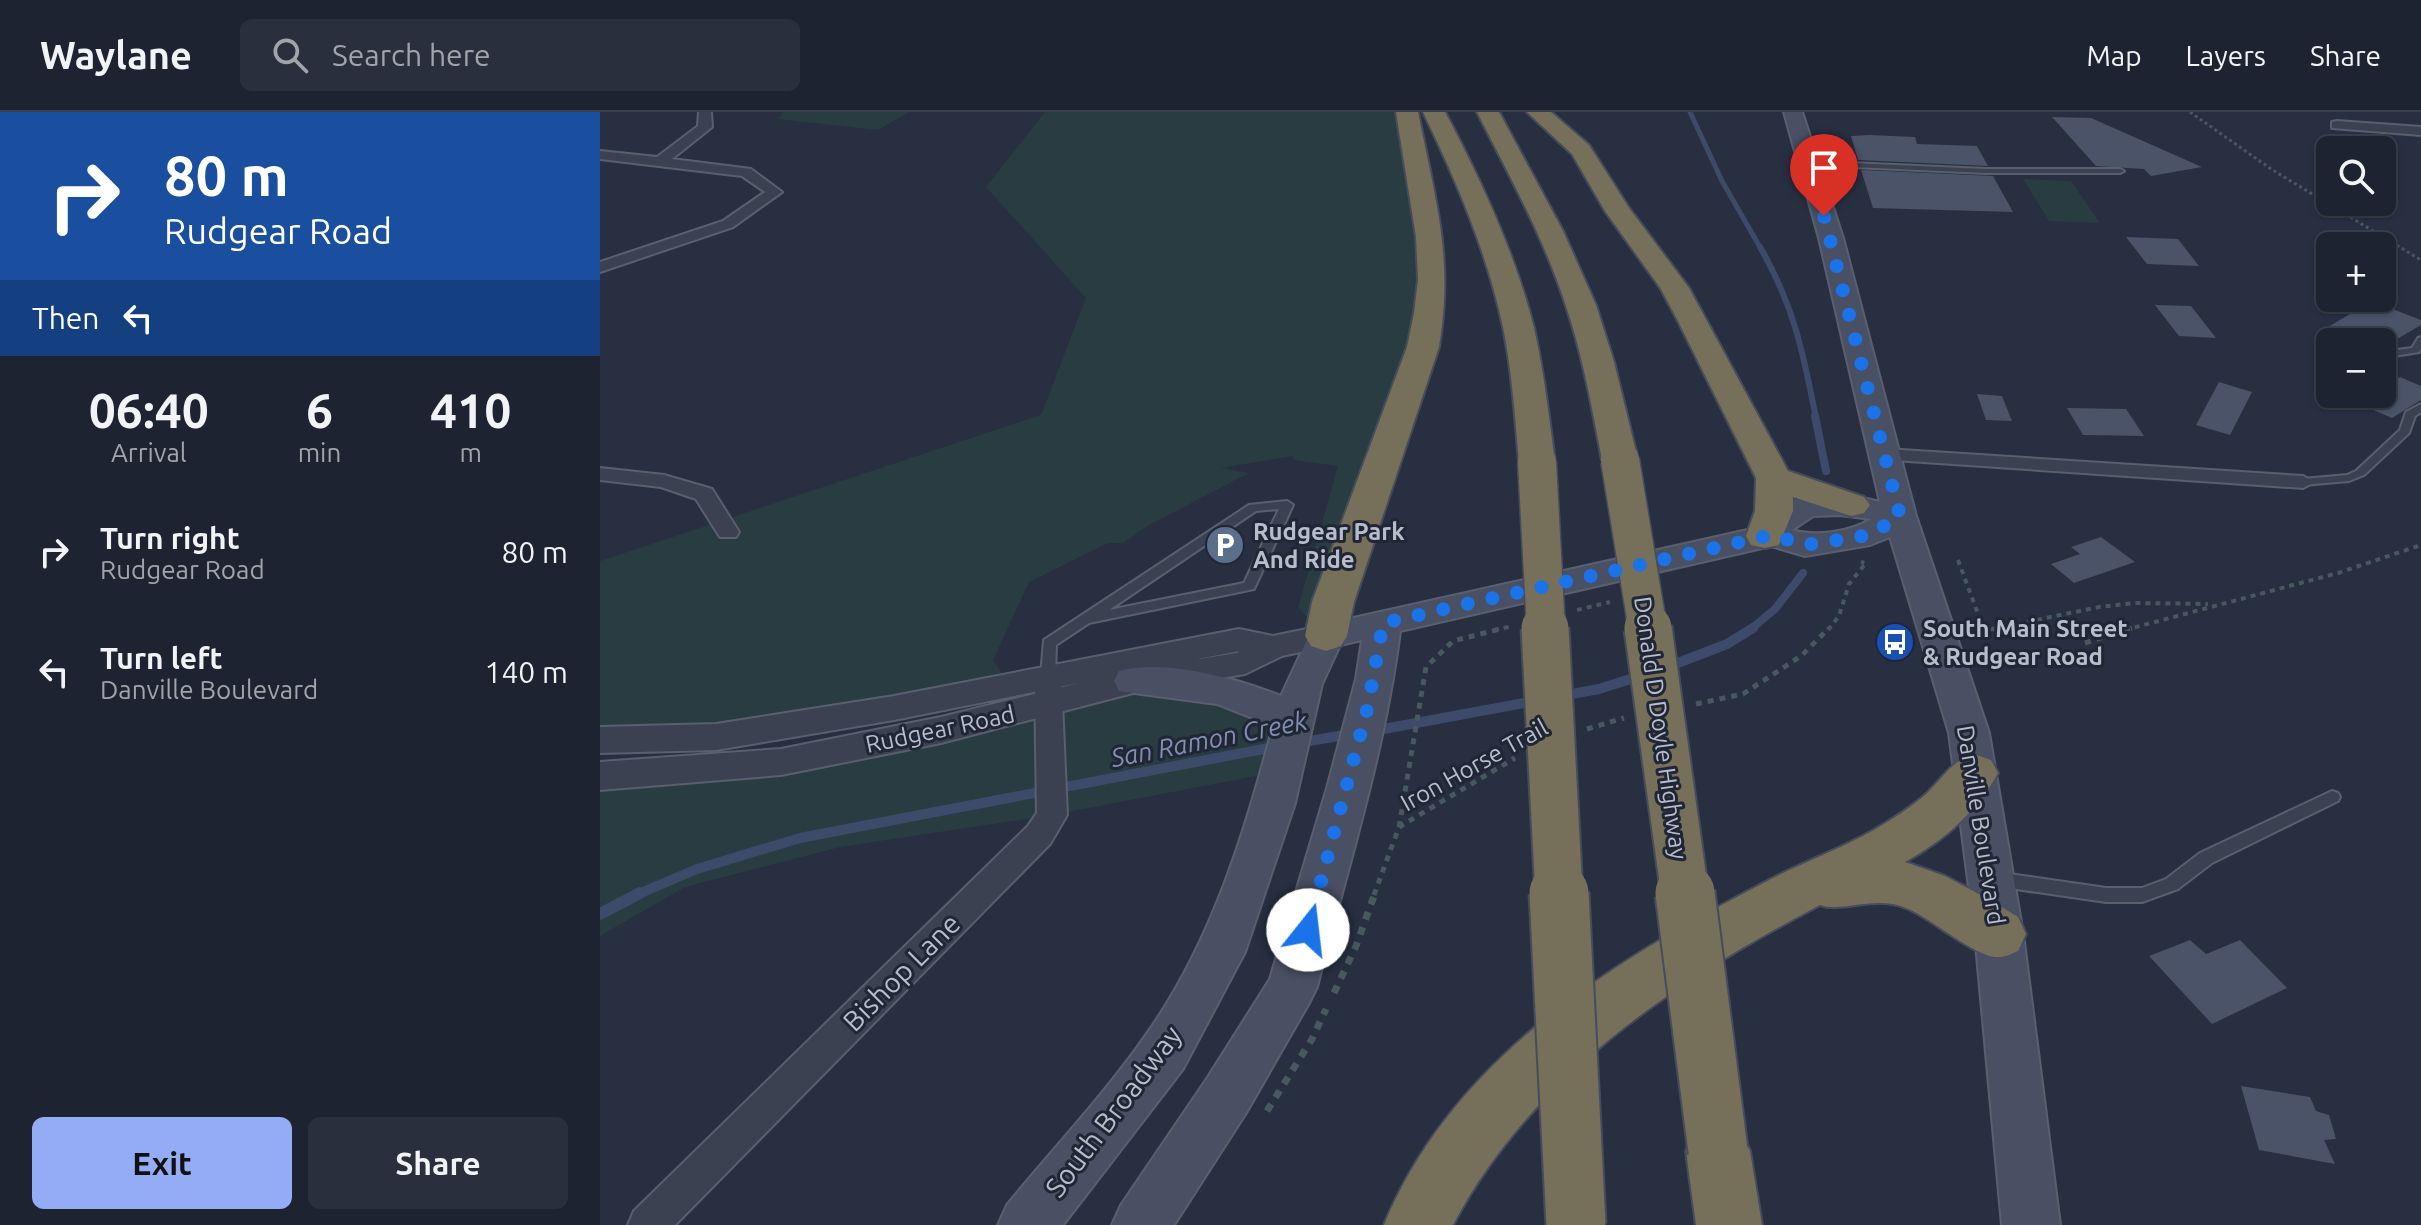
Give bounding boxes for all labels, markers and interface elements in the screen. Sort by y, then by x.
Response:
search box [240,19,800,91]
icon: search [268,33,312,77]
text: Waylane [40,34,192,76]
text: Search here [332,38,491,72]
text: Map [2086,40,2142,71]
text: Layers [2186,40,2266,71]
text: Share [2310,40,2381,71]
pin [1790,134,1858,216]
map controls [2316,136,2396,408]
button: search [2316,136,2396,216]
icon: right [32,144,136,248]
text: 80 m [164,144,289,207]
icon: arrive [1802,146,1846,190]
text: Rudgear Road [164,210,392,251]
button: + [2316,232,2396,312]
icon: left [116,296,160,340]
text: Then [32,301,100,335]
button: − [2316,328,2396,408]
text: 06:40 [89,383,209,437]
text: 6 [306,383,333,437]
text: 410 [430,383,511,437]
text: Arrival [111,438,187,467]
text: min [298,438,341,467]
text: m [459,438,482,467]
place label: Rudgear Park And Ride [1253,518,1405,573]
text: Turn right [100,521,240,555]
parking icon: Rudgear Park And Ride [1204,524,1246,566]
icon: right [32,530,76,574]
text: 80 m [501,535,568,569]
text: Rudgear Road [100,555,265,584]
street label: Donald D Doyle Highway [1629,595,1693,862]
place label: South Main Street & Rudgear Road [1923,615,2128,670]
bus stop icon: South Main Street & Rudgear Road [1874,621,1916,663]
text: Turn left [100,641,222,675]
icon: left [32,650,76,694]
text: 140 m [484,655,568,689]
text: Danville Boulevard [100,675,318,704]
street label: Rudgear Road [863,700,1017,758]
water label: San Ramon Creek [1107,706,1310,772]
street label: Iron Horse Trail [1396,714,1552,816]
street label: Danville Boulevard [1952,723,2010,927]
position arrow [1266,888,1350,972]
street label: Bishop Lane [836,907,966,1037]
street label: South Broadway [1039,1020,1187,1202]
button: Exit [32,1117,292,1209]
button: Share [308,1117,568,1209]

